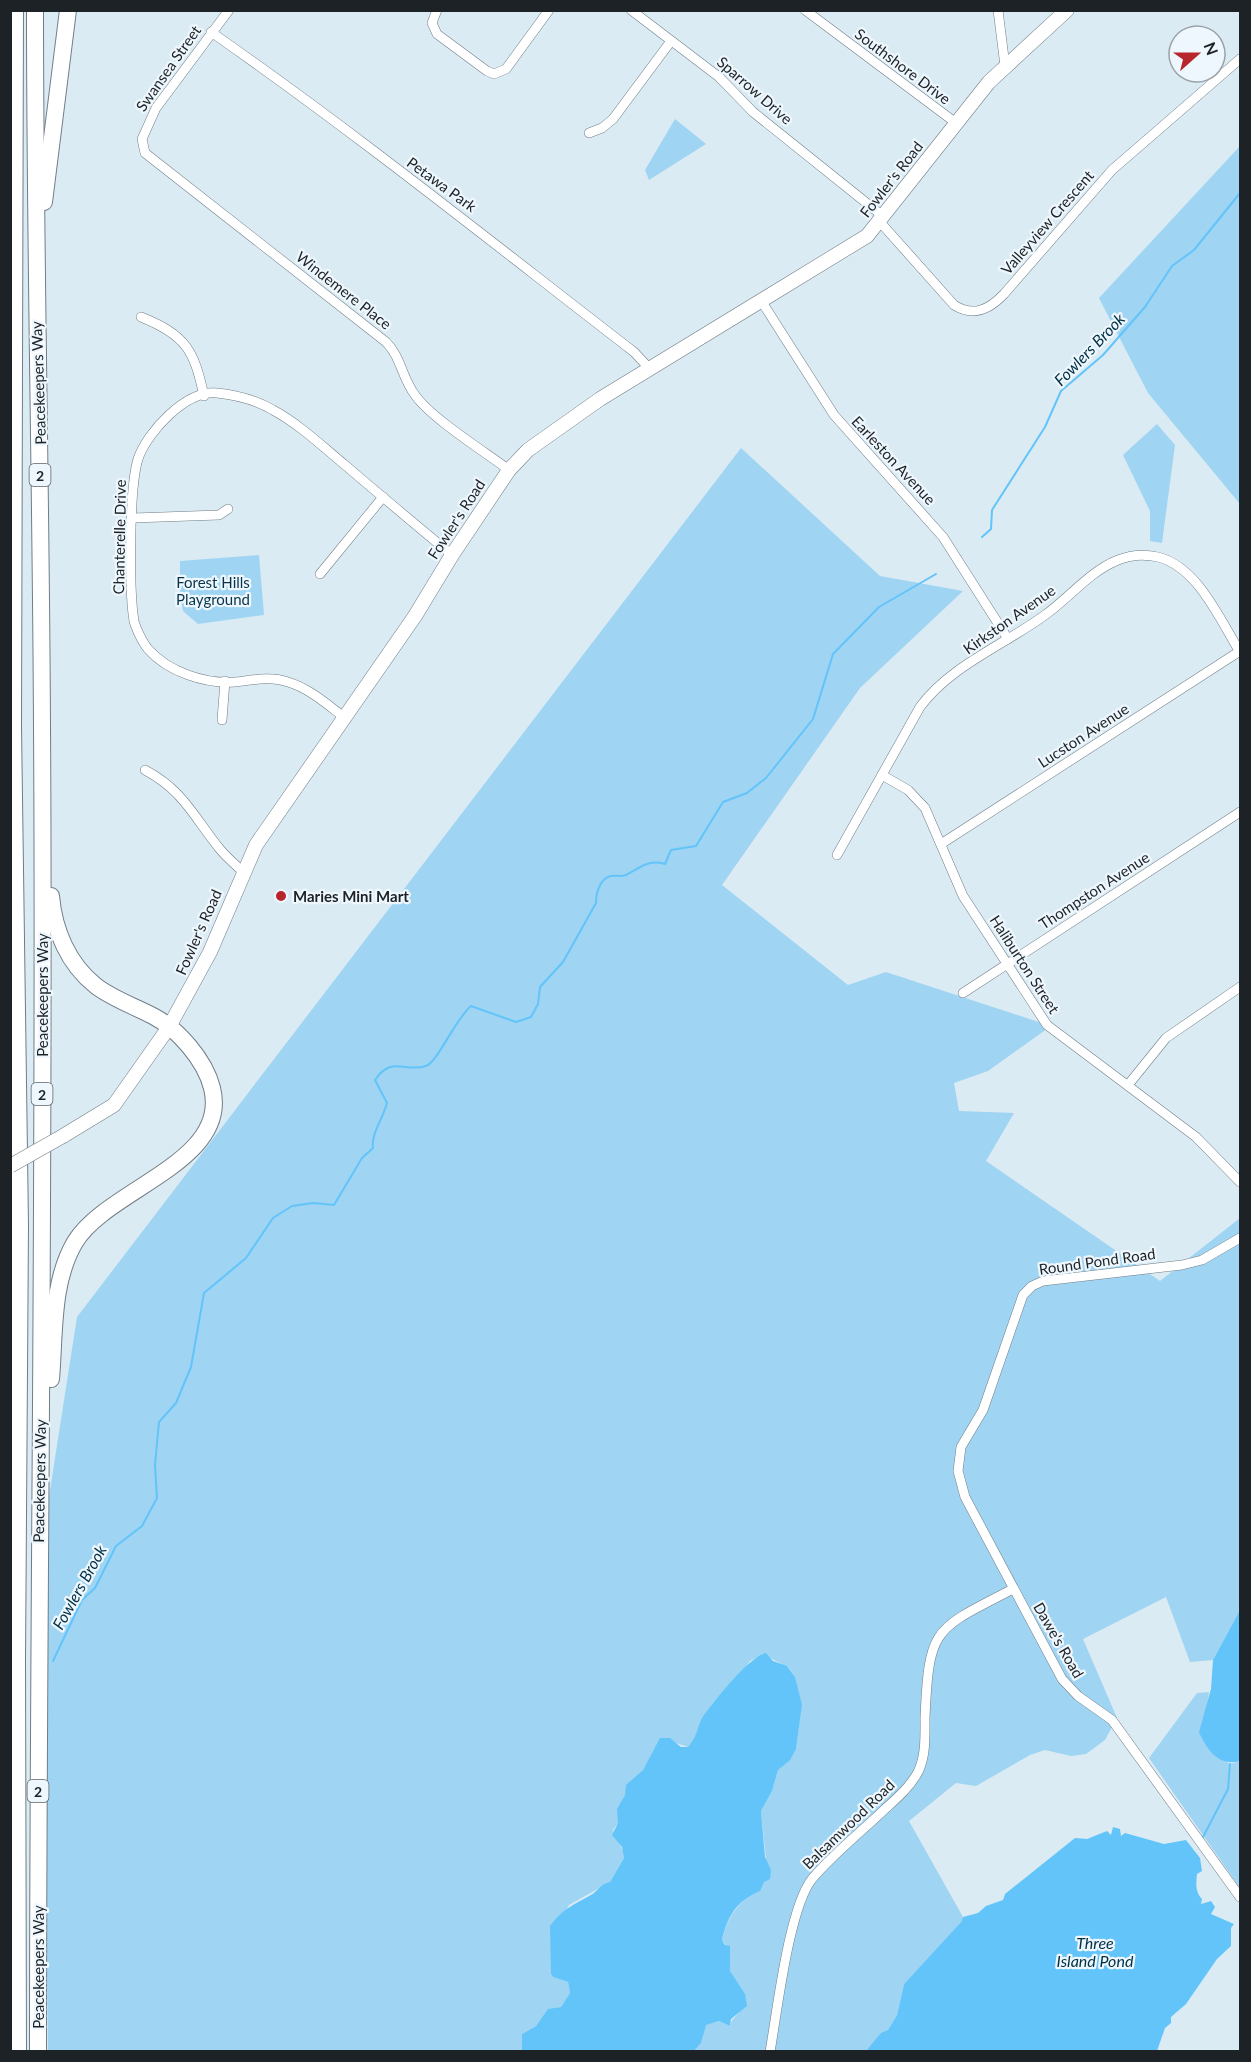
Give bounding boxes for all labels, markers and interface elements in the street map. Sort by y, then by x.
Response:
street label: Swansea Street [132,21,205,114]
street label: Southshore Drive [852,24,954,108]
north arrow [1167,24,1227,84]
text: N [1200,39,1223,58]
street label: Sparrow Drive [714,52,796,128]
street label: Fowler's Road [856,137,926,221]
street label: Petawa Park [404,153,481,215]
street label: Valleyview Crescent [997,166,1097,278]
street label: Windemere Place [293,247,395,333]
water label: Fowlers Brook [1050,309,1128,389]
street label: Peacekeepers Way [27,321,49,445]
street label: Earleston Avenue [848,412,940,508]
road number: 2 [30,464,51,486]
street label: Fowler's Road [424,476,488,562]
street label: Chanterelle Drive [109,479,129,595]
park label: Forest Hills Playground [176,573,250,608]
street label: Kirkston Avenue [959,581,1059,657]
street label: Lucston Avenue [1034,699,1132,771]
street label: Thompston Avenue [1035,848,1153,932]
street label: Fowler's Road [171,887,225,977]
place label: Maries Mini Mart [293,887,409,905]
marker: Maries Mini Mart [274,889,288,903]
street label: Haliburton Street [987,911,1064,1017]
street label: Peacekeepers Way [33,933,51,1057]
road number: 2 [32,1083,52,1105]
street label: Round Pond Road [1038,1244,1156,1278]
street label: Peacekeepers Way [29,1419,49,1543]
water label: Fowlers Brook [48,1541,110,1632]
street label: Dawe's Road [1030,1599,1088,1681]
street label: Balsamwood Road [798,1775,898,1873]
road number: 2 [28,1780,48,1802]
street label: Peacekeepers Way [29,1905,47,2029]
water label: Three Island Pond [1057,1933,1134,1970]

